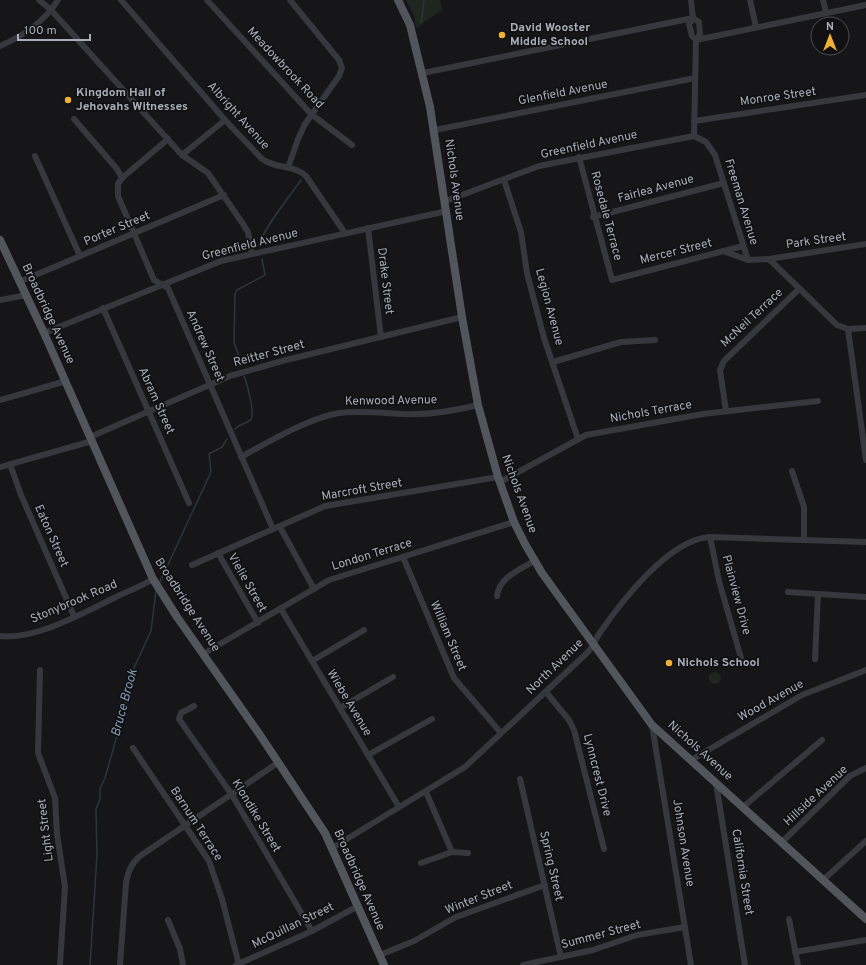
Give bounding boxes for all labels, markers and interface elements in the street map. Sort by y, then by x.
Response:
scale bar [18,16,90,42]
north arrow [810,16,850,56]
place label: David Wooster Middle School [510,20,590,50]
text: N [826,20,834,34]
text: 100 m [24,23,57,39]
street label: Meadowbrook Road [243,24,327,112]
marker: David Wooster Middle School [497,30,507,40]
street label: Glenfield Avenue [517,77,609,109]
street label: Albright Avenue [203,79,273,153]
street label: Monroe Street [739,84,817,110]
place label: Kingdom Hall of Jehovahs Witnesses [76,85,188,115]
marker: Kingdom Hall of Jehovahs Witnesses [63,95,73,105]
street label: Greenfield Avenue [539,127,639,163]
street label: Nichols Avenue [440,138,468,222]
street label: Freeman Avenue [720,157,762,247]
street label: Rosedale Terrace [586,169,626,263]
street label: Fairlea Avenue [616,171,696,207]
street label: Porter Street [81,208,153,250]
street label: Greenfield Avenue [200,225,300,265]
street label: Park Street [785,229,847,253]
street label: Mercer Street [638,235,714,269]
street label: Drake Street [373,247,397,315]
street label: Broadbridge Avenue [18,261,78,367]
street label: Legion Avenue [531,267,567,347]
street label: McNeil Terrace [717,285,787,351]
street label: Andrew Street [182,308,228,384]
street label: Reitter Street [232,337,306,371]
street label: Abram Street [134,365,178,437]
street label: Kenwood Avenue [345,392,437,410]
street label: Nichols Terrace [609,397,693,427]
street label: Nichols Avenue [497,453,541,535]
street label: Marcroft Street [320,475,404,505]
street label: Eaton Street [30,502,72,570]
street label: London Terrace [330,535,414,575]
street label: Vielie Street [224,550,270,616]
street label: Plainview Drive [718,553,754,637]
street label: Broadbridge Avenue [151,555,223,655]
street label: Stonybrook Road [28,577,120,627]
street label: William Street [426,598,470,674]
street label: North Avenue [523,636,587,698]
place label: Nichols School [677,655,760,671]
marker: Nichols School [664,658,674,668]
water label: Bruce Brook [108,667,142,739]
street label: Wiebe Avenue [323,667,375,739]
street label: Wood Avenue [735,676,807,726]
street label: Nichols Avenue [664,717,736,785]
street label: Lynncrest Drive [579,732,615,818]
street label: Hillside Avenue [781,762,851,830]
street label: Klondike Street [228,776,284,856]
street label: Barnum Terrace [166,784,226,864]
street label: Light Street [34,798,58,862]
street label: Johnson Avenue [668,798,698,888]
street label: Broadbridge Avenue [330,827,388,933]
street label: California Street [727,828,757,916]
street label: Spring Street [535,830,567,902]
street label: Winter Street [443,877,515,919]
street label: McQuillan Street [249,899,337,953]
street label: Summer Street [559,917,643,953]

